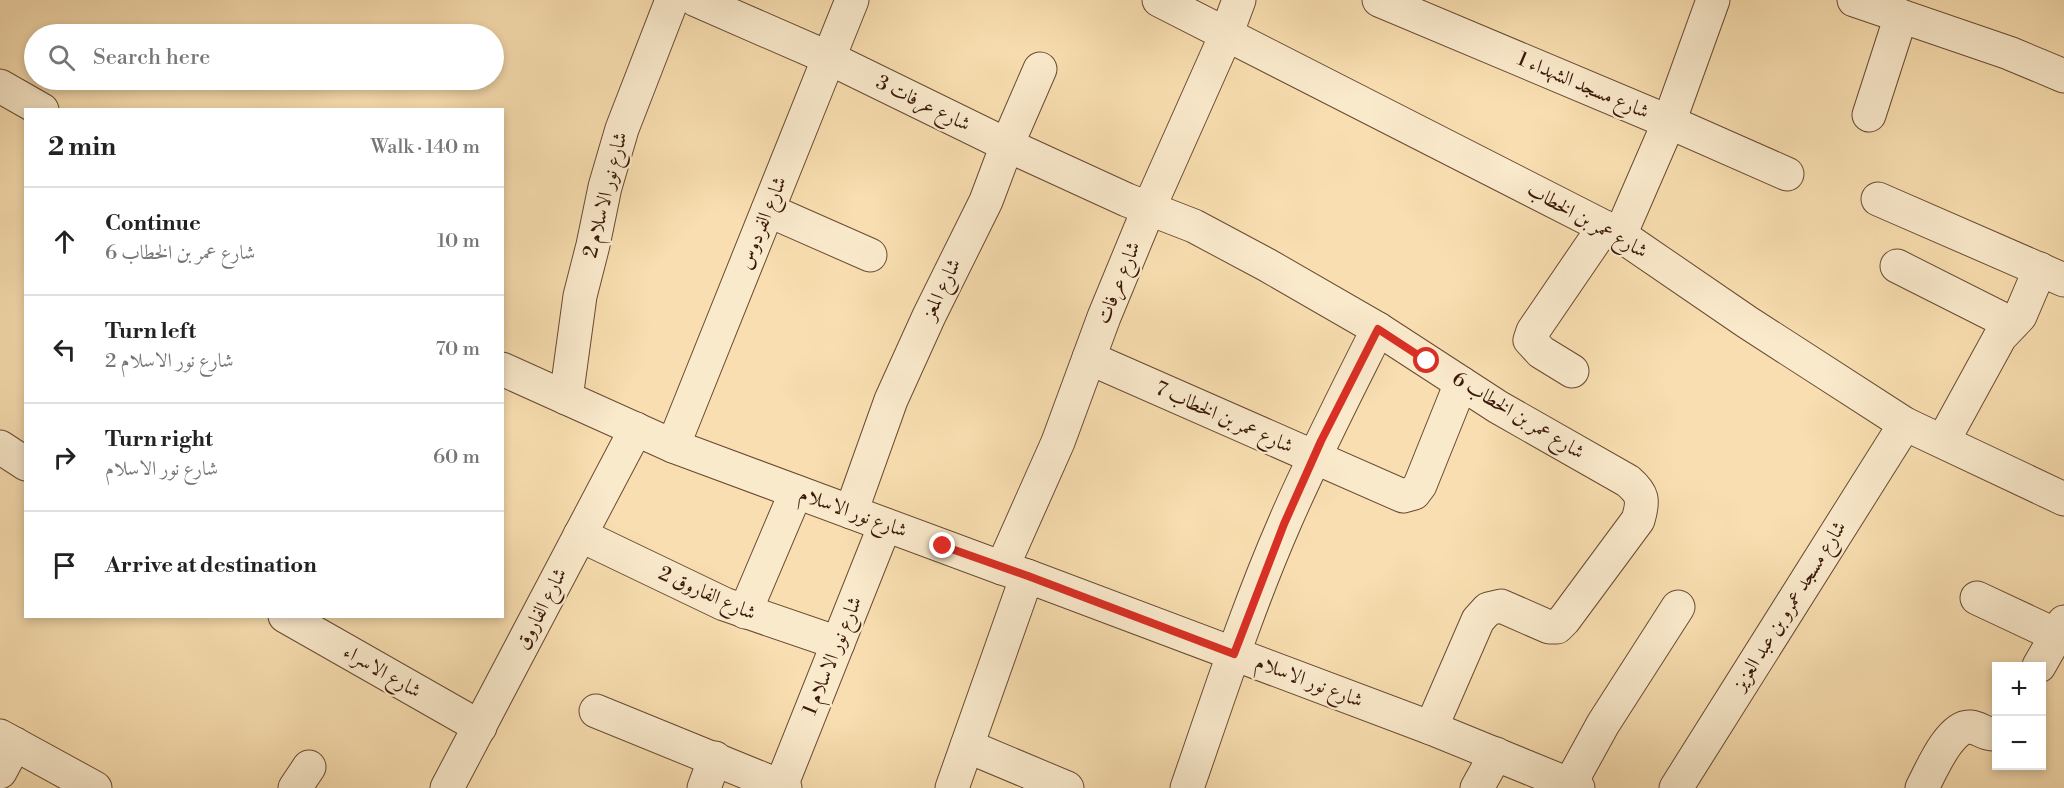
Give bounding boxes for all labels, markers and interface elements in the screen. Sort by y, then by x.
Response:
search box [24,24,504,90]
icon: search [45,41,78,74]
text: Search here [93,44,210,71]
street label: شارع مسجد الشهداء 1 [1512,47,1653,129]
street label: شارع عرفات 3 [870,70,974,141]
street label: شارع نور الاسلام 2 [578,130,638,261]
text: 2 min [48,131,116,163]
text: Walk · 140 m [370,135,480,160]
street label: شارع الفردوس [733,173,797,275]
street label: شارع عمر بن الخطاب [1520,178,1652,268]
text: Continue [105,210,201,237]
icon: ahead [48,225,81,258]
text: 10 m [437,229,480,254]
street label: شارع عرفات [1091,238,1151,329]
text: شارع عمر بن الخطاب 6 [105,241,255,266]
street label: شارع المعز [916,255,971,327]
text: Turn left [105,318,196,345]
icon: left [48,333,81,366]
text: 70 m [436,337,480,362]
route start [1413,347,1439,373]
text: شارع نور الاسلام 2 [105,349,234,374]
street label: شارع عمر بن الخطاب 6 [1445,367,1589,469]
street label: شارع عمر بن الخطاب 7 [1150,376,1297,463]
text: Turn right [105,426,213,453]
icon: right [48,441,81,474]
text: 60 m [433,445,480,470]
text: شارع نور الاسلام [105,457,218,482]
street label: شارع نور الاسلام [794,482,910,548]
street label: شارع مسجد عمرو بن عبد العزيز [1727,516,1856,699]
route end [929,532,955,558]
icon: arrive [48,549,81,582]
text: Arrive at destination [105,552,317,579]
street label: شارع الفاروق 2 [653,561,760,630]
street label: شارع الفاروق [511,564,577,656]
street label: شارع نور الاسلام 1 [798,593,872,720]
street label: شارع الاسراء [337,640,425,708]
street label: شارع نور الاسلام [1250,650,1366,718]
map controls [1992,662,2046,770]
button: + [1992,662,2046,716]
button: − [1992,716,2046,770]

